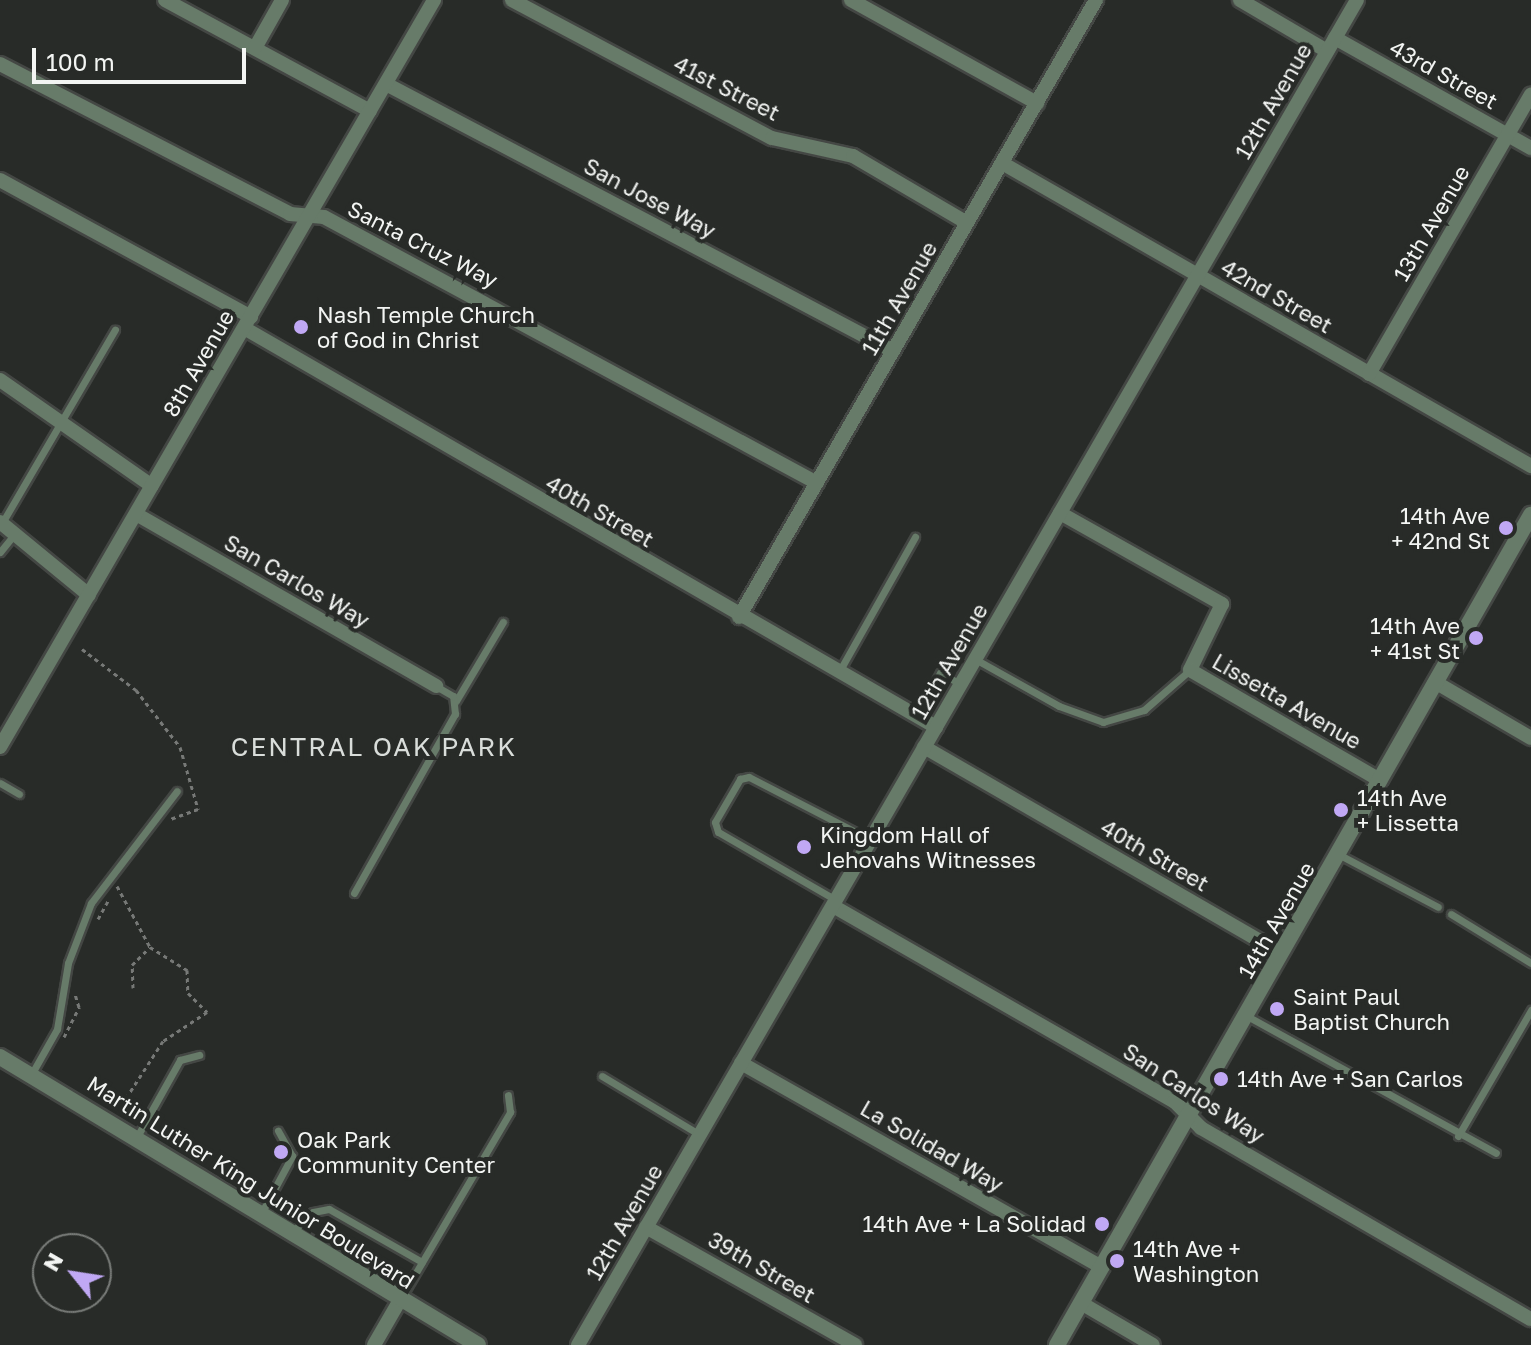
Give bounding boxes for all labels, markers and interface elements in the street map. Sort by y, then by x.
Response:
scale bar [36,32,250,82]
street label: 43rd Street [1386,34,1502,114]
street label: 12th Avenue [1229,39,1317,163]
text: 100 m [46,47,115,76]
street label: 41st Street [670,50,784,126]
street label: San Jose Way [580,152,720,244]
street label: 13th Avenue [1387,161,1475,285]
street label: Santa Cruz Way [344,195,502,293]
street label: 11th Avenue [856,236,942,360]
street label: 42nd Street [1217,254,1337,338]
place label: Nash Temple Church of God in Christ [317,301,535,352]
street label: 8th Avenue [157,305,239,421]
marker: Nash Temple Church of God in Christ [292,318,310,336]
street label: 40th Street [541,470,659,552]
place label: 14th Ave + 42nd St [1391,502,1490,554]
marker: 14th Ave + 42nd St [1497,519,1515,537]
street label: San Carlos Way [220,529,374,633]
street label: 12th Avenue [905,599,993,723]
place label: 14th Ave + 41st St [1370,612,1460,664]
marker: 14th Ave + 41st St [1467,629,1485,647]
street label: Lissetta Avenue [1208,648,1366,754]
district label: CENTRAL OAK PARK [231,731,517,763]
place label: 14th Ave + Lissetta [1357,784,1459,836]
marker: 14th Ave + Lissetta [1332,801,1350,819]
street label: 40th Street [1096,814,1214,896]
place label: Kingdom Hall of Jehovahs Witnesses [820,821,1036,872]
marker: Kingdom Hall of Jehovahs Witnesses [795,838,813,856]
street label: 14th Avenue [1232,857,1320,983]
place label: Saint Paul Baptist Church [1293,983,1450,1034]
marker: Saint Paul Baptist Church [1268,1000,1286,1018]
street label: San Carlos Way [1118,1037,1270,1149]
place label: 14th Ave + San Carlos [1237,1066,1463,1092]
street label: Martin Luther King Junior Boulevard [82,1070,420,1294]
marker: 14th Ave + San Carlos [1212,1070,1230,1088]
street label: La Solidad Way [856,1094,1008,1198]
place label: Oak Park Community Center [297,1126,495,1178]
marker: Oak Park Community Center [272,1143,290,1161]
street label: 12th Avenue [580,1160,668,1284]
place label: 14th Ave + La Solidad [863,1211,1086,1237]
marker: 14th Ave + La Solidad [1093,1215,1111,1233]
street label: 39th Street [704,1226,820,1308]
north arrow [32,1233,112,1313]
place label: 14th Ave + Washington [1133,1235,1259,1286]
text: N [37,1248,68,1276]
marker: 14th Ave + Washington [1108,1252,1126,1270]

